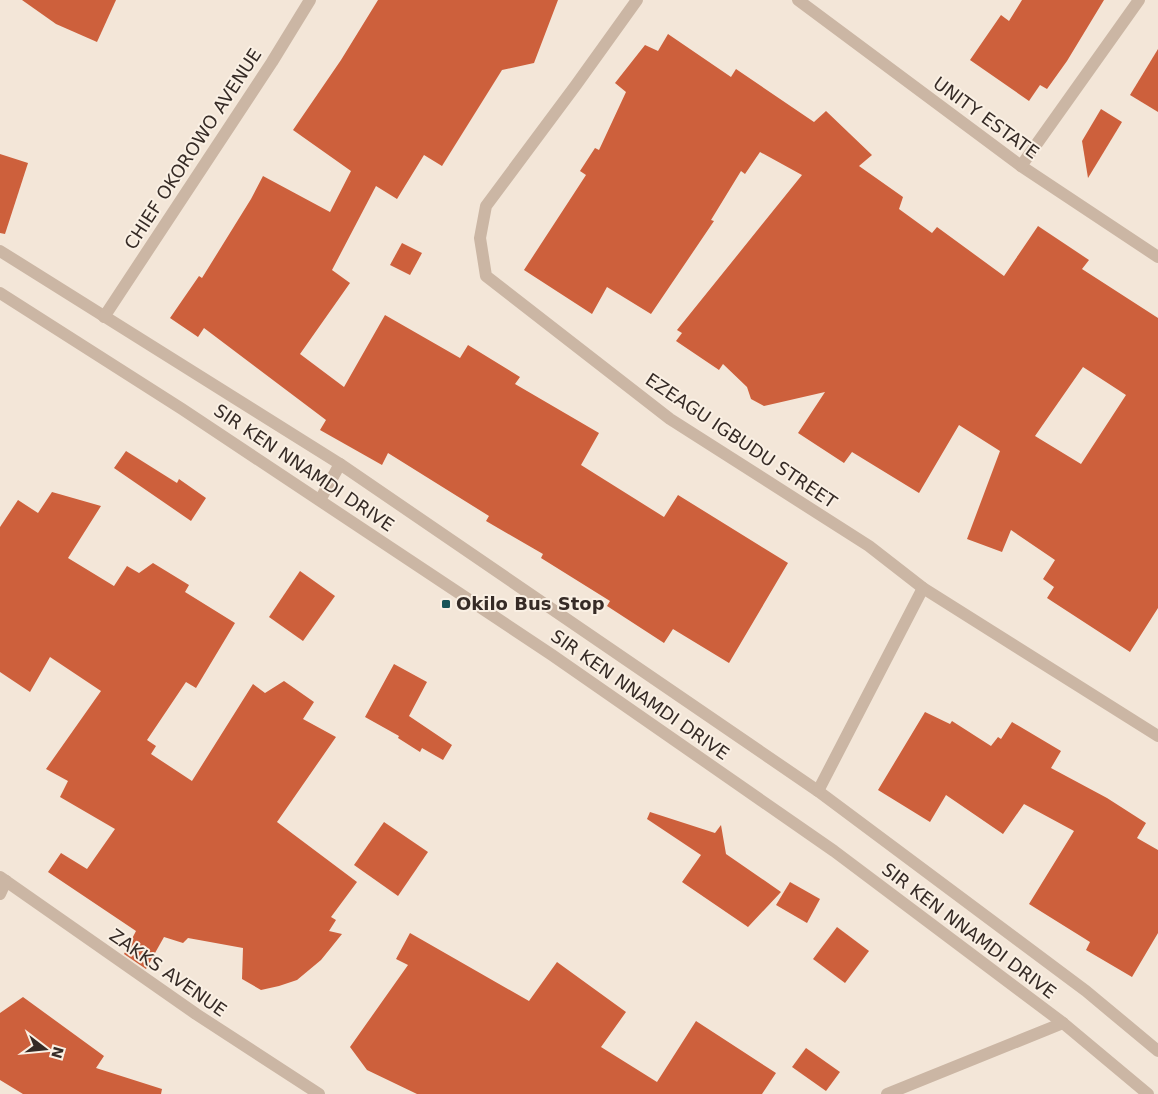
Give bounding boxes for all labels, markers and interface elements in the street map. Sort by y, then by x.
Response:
street label: CHIEF OKOROWO AVENUE [120,44,265,253]
street label: UNITY ESTATE [929,72,1043,163]
street label: EZEAGU IGBUDU STREET [642,369,842,513]
street label: SIR KEN NNAMDI DRIVE [210,400,398,536]
place label: Okilo Bus Stop [456,593,605,614]
marker: Okilo Bus Stop [440,598,452,610]
street label: SIR KEN NNAMDI DRIVE [547,625,733,764]
street label: SIR KEN NNAMDI DRIVE [878,858,1060,1003]
street label: ZAKKS AVENUE [106,924,231,1021]
north arrow [20,1024,70,1074]
text: N [48,1045,67,1060]

